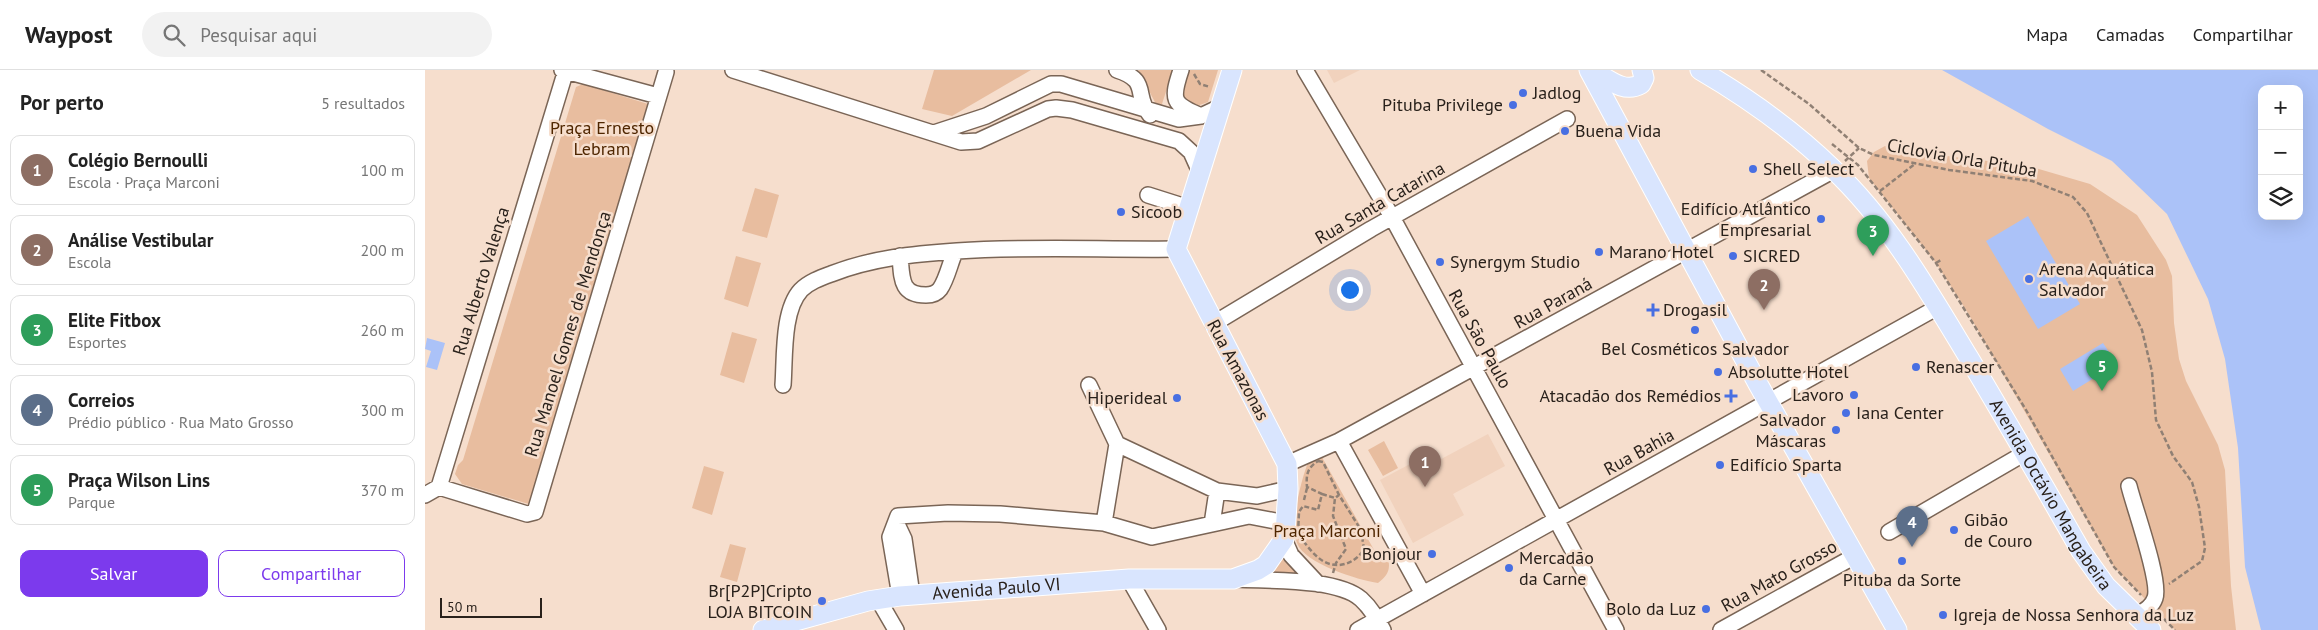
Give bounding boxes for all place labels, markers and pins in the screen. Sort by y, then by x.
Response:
place label: Jadlog [1532,81,1581,104]
marker: Jadlog [1517,87,1529,99]
place label: Pituba Privilege [1382,93,1503,116]
marker: Pituba Privilege [1507,99,1519,111]
place label: Buena Vida [1575,119,1661,142]
marker: Buena Vida [1559,125,1571,137]
place label: Shell Select [1763,157,1854,180]
marker: Shell Select [1747,163,1759,175]
place label: Edifício Atlântico Empresarial [1681,197,1812,241]
place label: Sicoob [1131,200,1182,223]
marker: Sicoob [1115,206,1127,218]
marker: Edifício Atlântico Empresarial [1815,213,1827,225]
pin: 3 [1857,215,1889,256]
place label: Marano Hotel [1609,240,1714,263]
place label: SICRED [1743,244,1800,267]
marker: Marano Hotel [1593,246,1605,258]
place label: Synergym Studio [1450,250,1580,273]
marker: SICRED [1727,250,1739,262]
marker: Synergym Studio [1434,256,1446,268]
place label: Arena Aquática Salvador [2039,257,2154,301]
pin: 2 [1748,269,1780,310]
marker: Arena Aquática Salvador [2023,273,2035,285]
place label: Drogasil [1663,298,1728,321]
marker: Drogasil [1647,304,1659,316]
marker: Bel Cosméticos Salvador [1689,324,1701,336]
place label: Bel Cosméticos Salvador [1601,337,1789,360]
pin: 5 [2086,350,2118,391]
place label: Renascer [1926,355,1994,378]
place label: Absolutte Hotel [1728,360,1849,383]
marker: Renascer [1910,361,1922,373]
marker: Absolutte Hotel [1712,366,1724,378]
place label: Lavoro [1792,383,1844,406]
place label: Atacadão dos Remédios [1539,384,1721,407]
place label: Hiperideal [1087,386,1168,409]
marker: Lavoro [1848,389,1860,401]
marker: Atacadão dos Remédios [1725,390,1737,402]
marker: Hiperideal [1171,392,1183,404]
place label: Iana Center [1856,401,1944,424]
marker: Iana Center [1840,407,1852,419]
place label: Salvador Máscaras [1756,408,1826,452]
marker: Salvador Máscaras [1830,424,1842,436]
pin: 1 [1409,446,1441,487]
place label: Edifício Sparta [1730,453,1842,476]
marker: Edifício Sparta [1714,459,1726,471]
pin: 4 [1896,506,1928,547]
place label: Gibão de Couro [1964,508,2032,552]
marker: Gibão de Couro [1948,524,1960,536]
place label: Bonjour [1362,542,1422,565]
place label: Mercadão da Carne [1519,546,1594,590]
marker: Bonjour [1426,548,1438,560]
marker: Pituba da Sorte [1896,555,1908,567]
marker: Mercadão da Carne [1503,562,1515,574]
place label: Pituba da Sorte [1843,568,1961,591]
place label: Br[P2P]Cripto LOJA BITCOIN [707,579,812,623]
marker: Br[P2P]Cripto LOJA BITCOIN [816,595,828,607]
place label: Bolo da Luz [1606,597,1696,620]
marker: Bolo da Luz [1700,603,1712,615]
place label: Igreja de Nossa Senhora da Luz [1953,603,2194,626]
marker: Igreja de Nossa Senhora da Luz [1937,609,1949,621]

